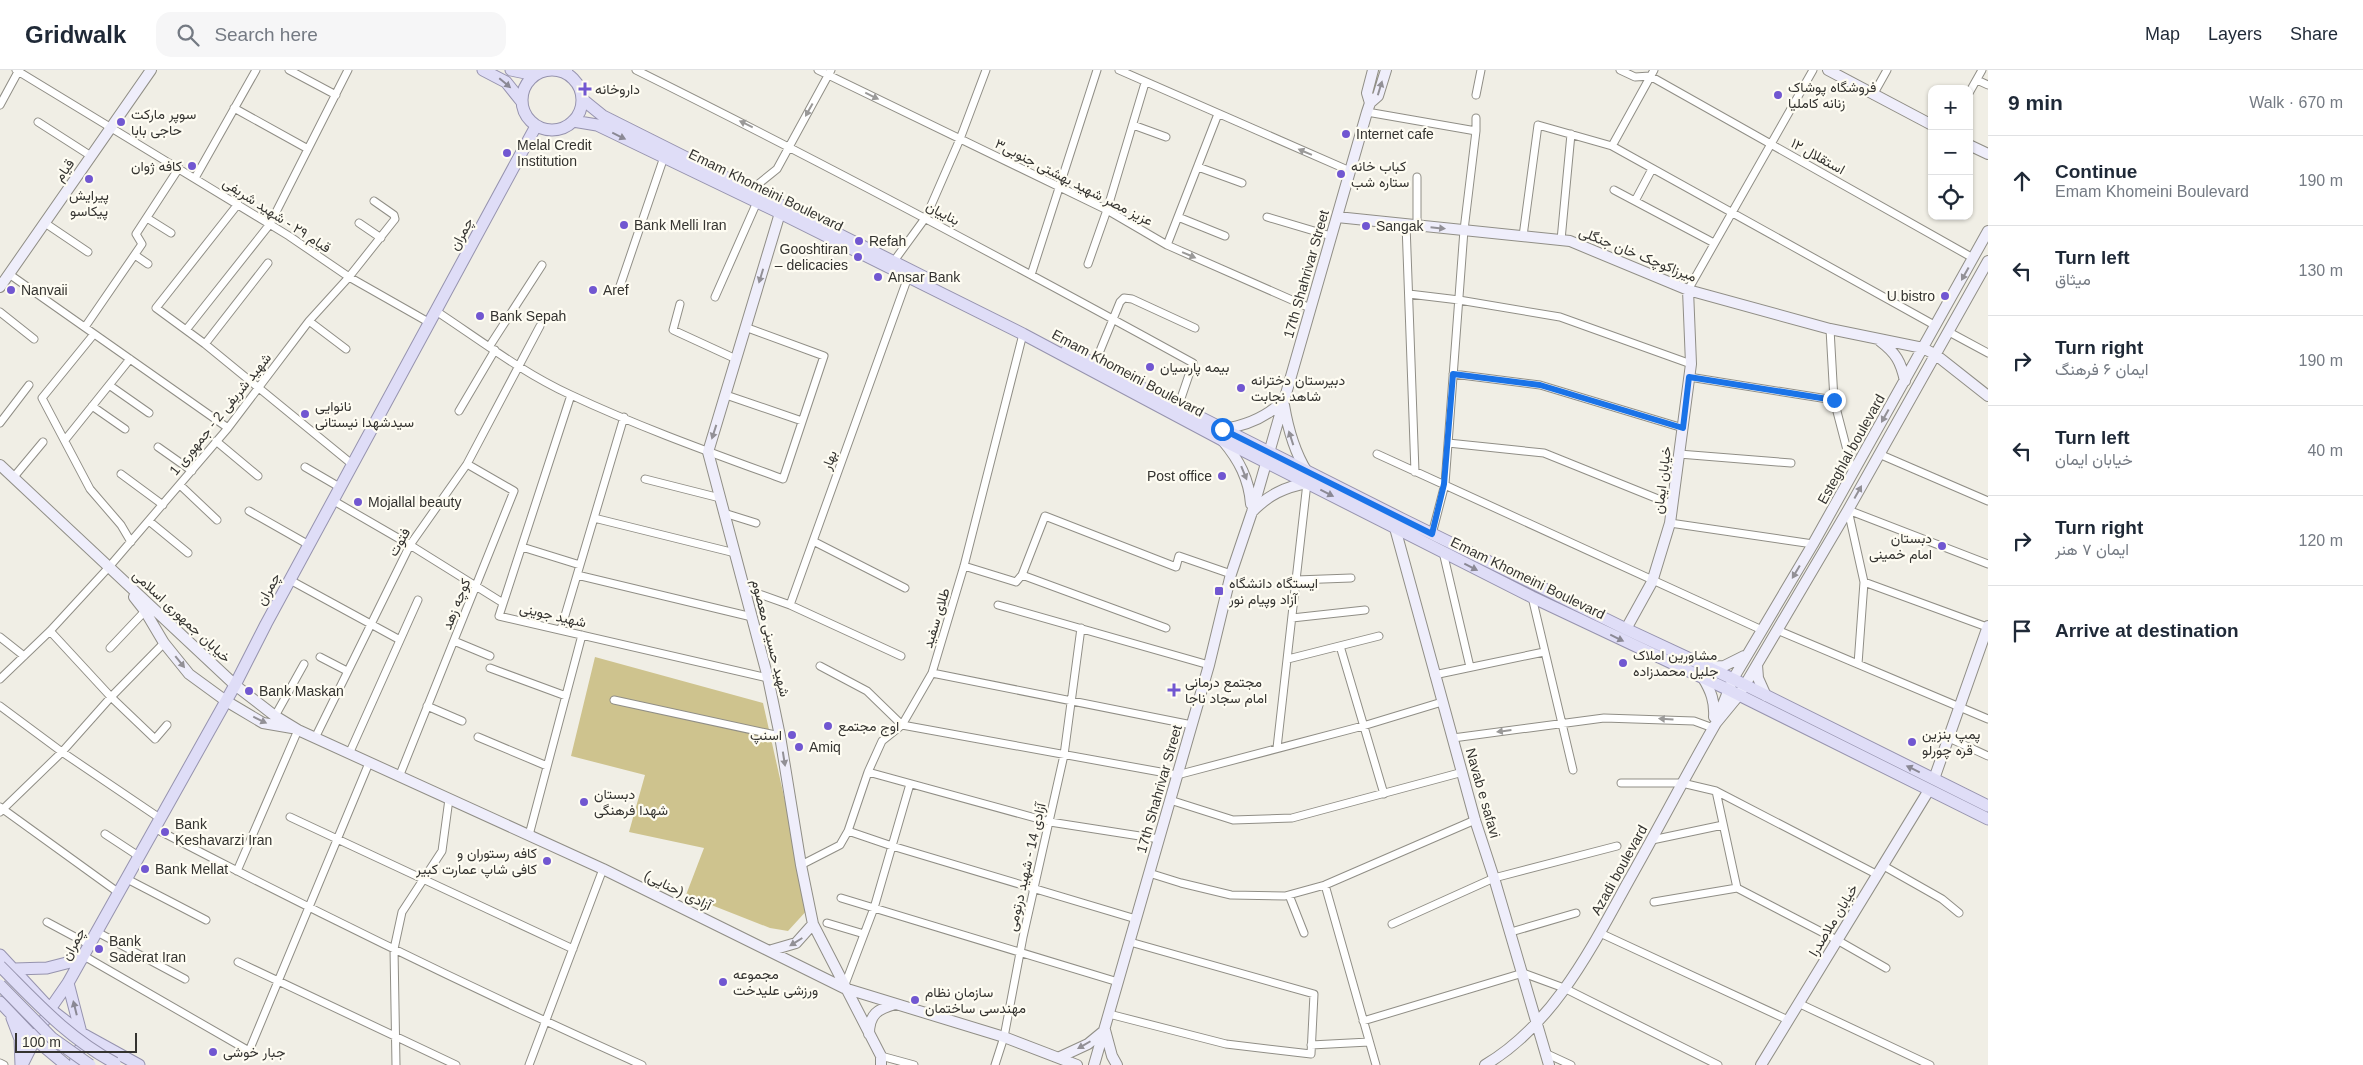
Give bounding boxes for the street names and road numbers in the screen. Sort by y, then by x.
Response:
street label: عزیز مصر شهید بهشتی جنوبی۳ [992,135,1156,230]
street label: استقلال ۱۲ [1787,135,1848,179]
street label: Emam Khomeini Boulevard [686,146,846,234]
street label: قیام [51,156,78,185]
street label: قیام ۲۹ - شهید شریفی [220,174,334,257]
street label: بناییان [923,198,962,229]
street label: 17th Shahrivar Street [1280,208,1332,340]
street label: چمران [446,215,478,254]
street label: میرزاکوچک خان جنگلی [1576,223,1699,287]
street label: Emam Khomeini Boulevard [1049,326,1207,420]
street label: شهید شریفی 2 - جمهوری 1 [166,350,275,479]
street label: Esteghlal boulevard [1814,391,1888,507]
street label: خیابان ایمان [1650,445,1675,515]
street label: بهار [818,448,841,473]
street label: فتوت [385,525,414,559]
street label: Emam Khomeini Boulevard [1448,534,1608,622]
street label: خیابان جمهوری اسلامی [129,567,234,666]
street label: چمران [253,570,285,609]
street label: کوچه زهد [438,576,475,633]
street label: شهید حسینی معصوم [748,578,793,699]
street label: طلای سفید [919,586,954,650]
street label: شهید جوینی [518,600,588,631]
street label: 17th Shahrivar Street [1133,723,1185,855]
street label: Navab e safavi [1463,746,1503,840]
street label: آزادی 14 - شهید درتومی [1003,800,1050,933]
street label: Azadi boulevard [1588,822,1650,918]
street label: آزادی (حنایی) [641,867,716,915]
street label: خیابان ملاصدرا [1805,881,1862,960]
street label: چمران [58,925,90,964]

